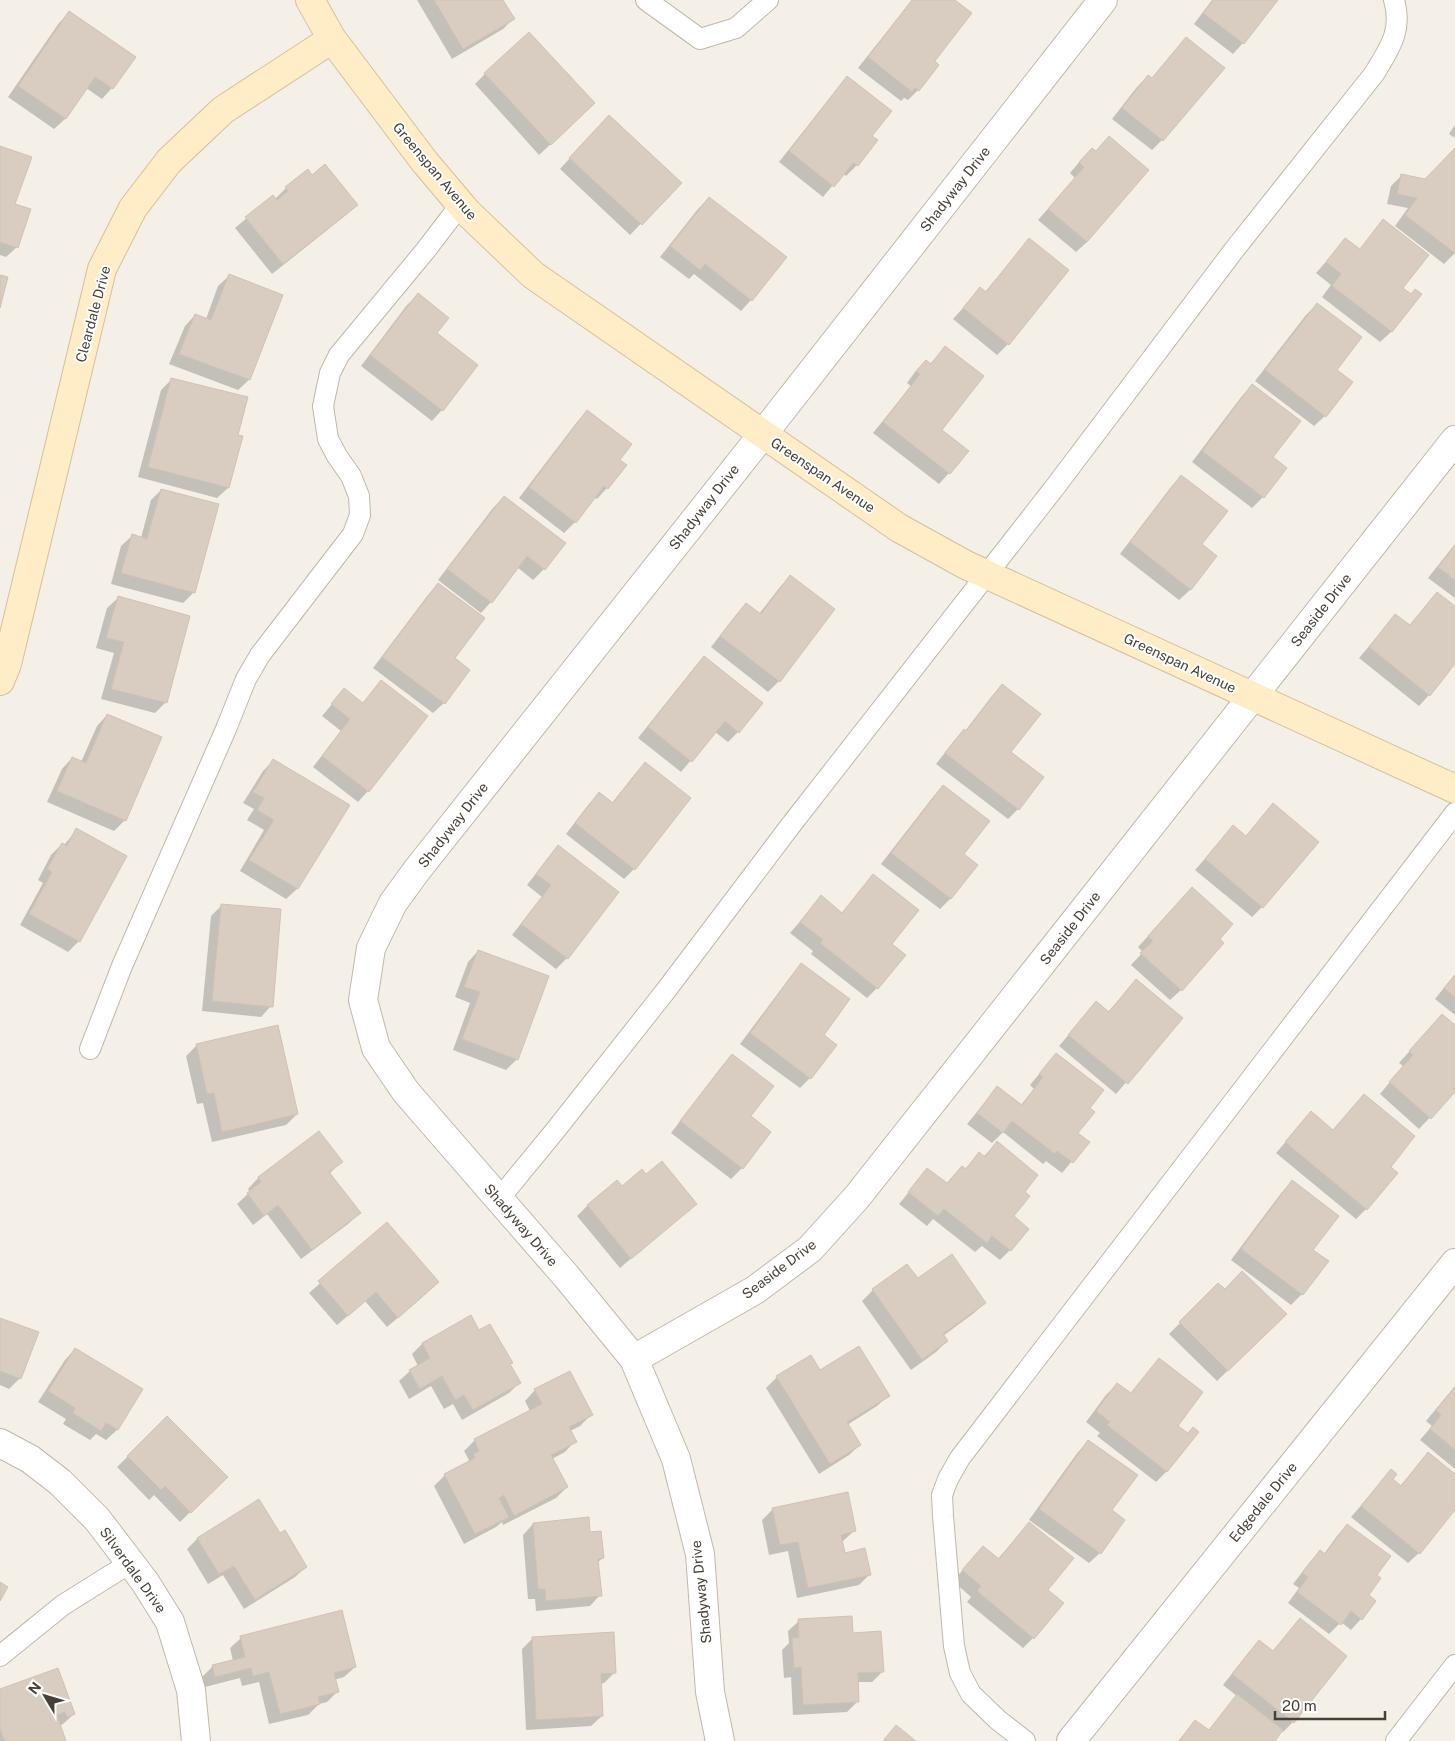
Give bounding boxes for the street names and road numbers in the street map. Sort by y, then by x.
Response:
street label: Greenspan Avenue [390,119,480,223]
street label: Shadyway Drive [917,143,993,235]
street label: Cleardale Drive [72,264,114,364]
street label: Greenspan Avenue [768,434,878,516]
street label: Shadyway Drive [666,461,742,553]
street label: Seaside Drive [1287,570,1355,650]
street label: Greenspan Avenue [1121,630,1239,696]
street label: Shadyway Drive [415,779,491,871]
street label: Seaside Drive [1036,888,1104,968]
street label: Shadyway Drive [481,1181,561,1269]
street label: Seaside Drive [739,1236,819,1302]
street label: Edgedale Drive [1226,1459,1300,1545]
street label: Silverdale Drive [97,1524,169,1616]
street label: Shadyway Drive [688,1540,714,1644]

